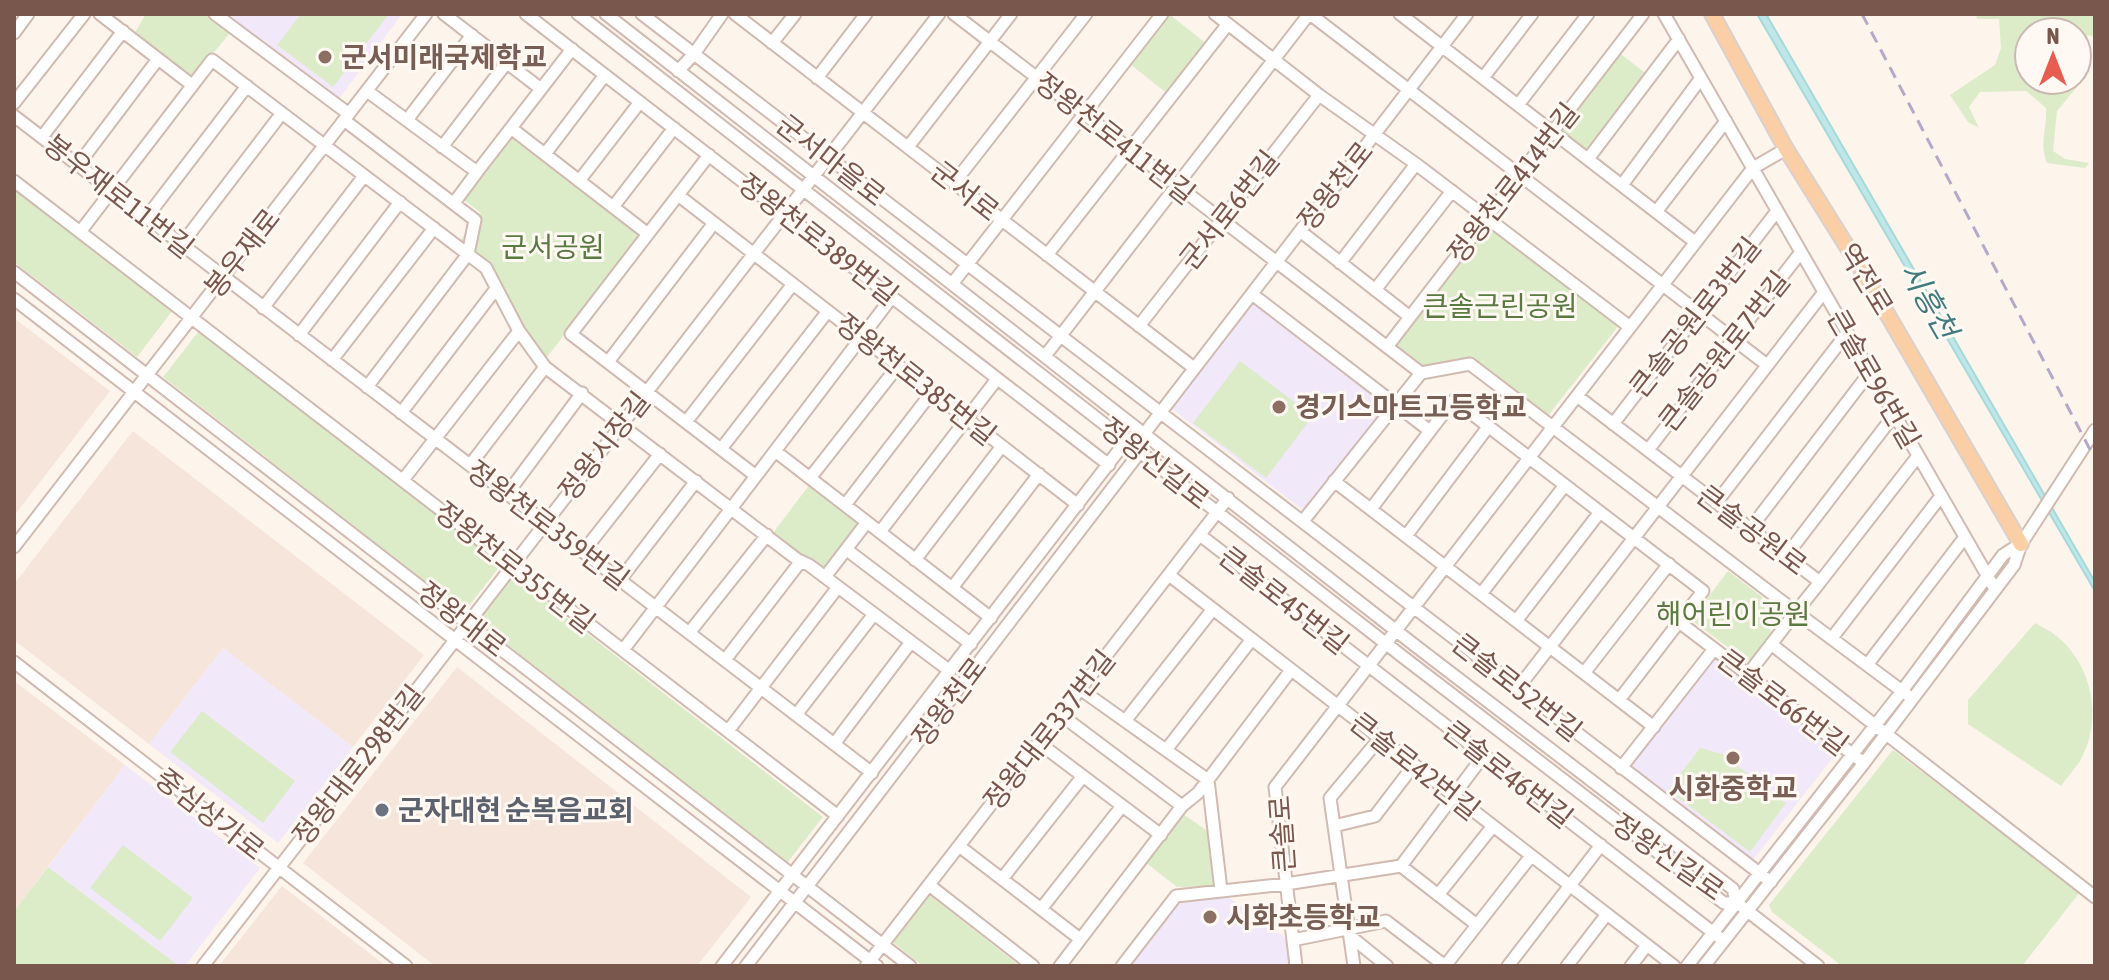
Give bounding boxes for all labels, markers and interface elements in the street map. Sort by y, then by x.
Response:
north arrow [2013,16,2093,96]
text: N [2047,23,2059,49]
place label: 군서미래국제학교 [341,41,547,73]
marker: 군서미래국제학교 [316,48,334,66]
street label: 정왕천로411번길 [1029,66,1201,210]
street label: 정왕천로414번길 [1441,97,1585,269]
street label: 군서마을로 [770,108,892,212]
street label: 봉우재로11번길 [38,128,200,264]
street label: 정왕천로 [1291,136,1379,236]
street label: 군서로6번길 [1173,144,1285,276]
street label: 군서로 [925,155,1005,227]
street label: 정왕천로389번길 [732,167,904,311]
street label: 봉우재로 [198,203,286,303]
park label: 군서공원 [501,231,605,263]
street label: 큰솔공원로3번길 [1623,231,1767,403]
street label: 역전로 [1832,238,1900,320]
water label: 시흥천 [1894,256,1966,347]
street label: 큰솔공원로7번길 [1652,265,1796,437]
park label: 큰솔근린공원 [1423,290,1577,322]
street label: 큰솔로96번길 [1821,304,1927,454]
street label: 정왕천로385번길 [830,307,1002,451]
street label: 정왕시장길 [552,385,656,507]
place label: 경기스마트고등학교 [1295,391,1527,423]
marker: 경기스마트고등학교 [1270,398,1288,416]
street label: 정왕신길로 [1094,411,1216,515]
street label: 정왕천로359번길 [461,454,635,596]
street label: 큰솔공원로 [1691,478,1813,582]
street label: 정왕천로355번길 [429,495,601,639]
street label: 큰솔로45번길 [1213,540,1355,660]
street label: 정왕대로 [412,575,512,663]
park label: 해어린이공원 [1656,598,1810,630]
street label: 큰솔로52번길 [1446,627,1588,747]
street label: 큰솔로66번길 [1711,643,1855,761]
street label: 정왕대로337번길 [977,644,1121,816]
street label: 정왕천로 [905,651,993,753]
street label: 정왕대로298번길 [286,679,430,851]
street label: 큰솔로42번길 [1344,706,1486,826]
street label: 큰솔로46번길 [1437,714,1579,834]
marker: 시화중학교 [1724,749,1742,767]
street label: 중심상가로 [149,762,271,866]
place label: 시화중학교 [1669,772,1797,804]
place label: 군자대현 순복음교회 [398,794,634,826]
street label: 큰솔로 [1263,794,1301,874]
marker: 군자대현 순복음교회 [373,801,391,819]
street label: 정왕신길로 [1606,807,1730,907]
place label: 시화초등학교 [1226,901,1381,933]
marker: 시화초등학교 [1201,908,1219,926]

